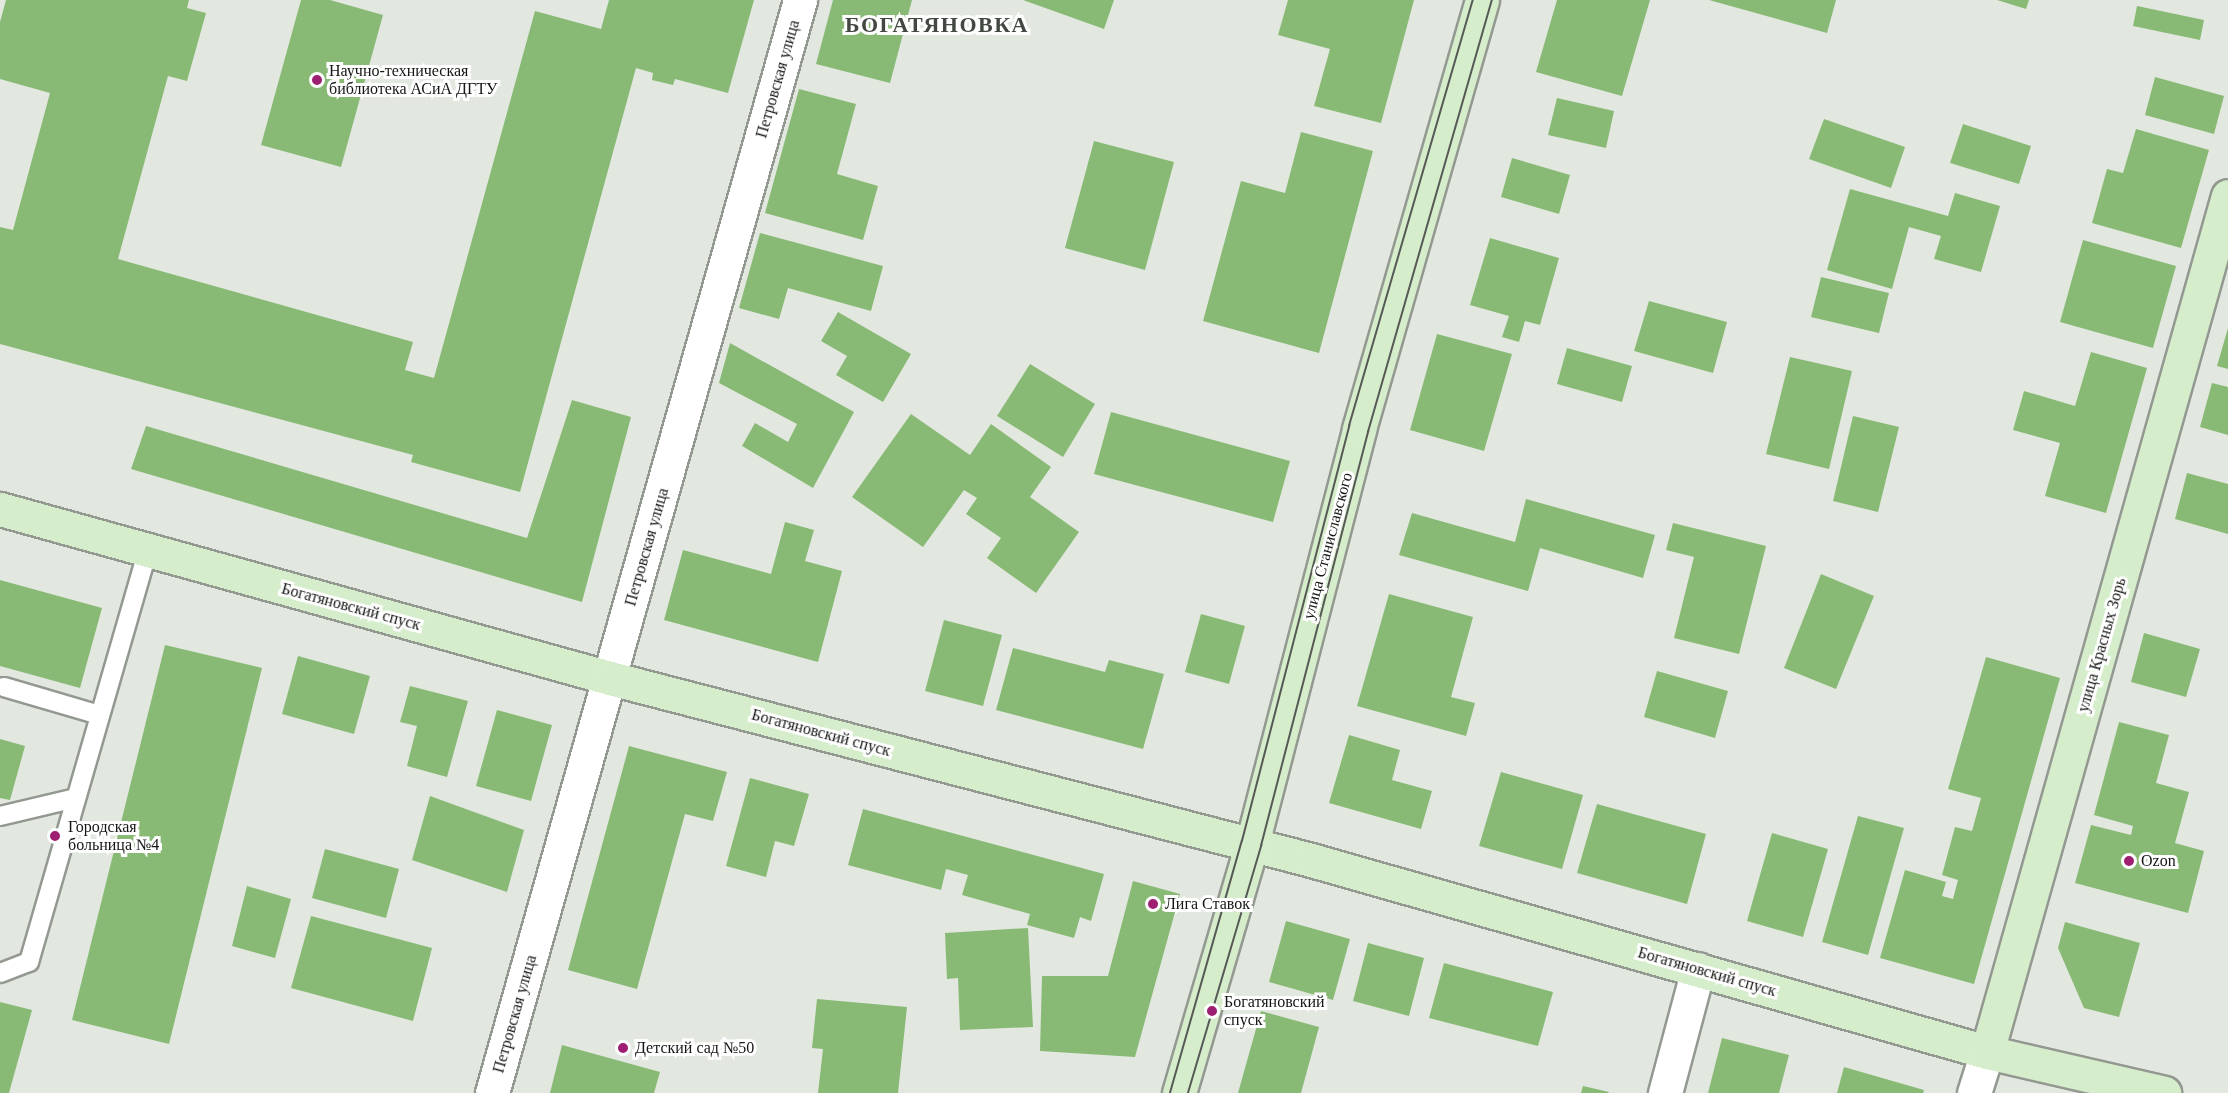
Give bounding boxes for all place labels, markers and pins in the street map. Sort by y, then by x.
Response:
place label: Научно-техническая библиотека АСиА ДГТУ [329,61,497,99]
marker: Научно-техническая библиотека АСиА ДГТУ [310,73,324,87]
place label: Городская больница №4 [68,817,159,855]
marker: Городская больница №4 [46,827,64,845]
place label: Ozon [2141,851,2176,871]
marker: Ozon [2122,854,2136,868]
place label: Лига Ставок [1165,894,1250,914]
marker: Лига Ставок [1146,897,1160,911]
place label: Богатяновский спуск [1224,992,1325,1030]
marker: Богатяновский спуск [1205,1004,1219,1018]
place label: Детский сад №50 [635,1038,754,1058]
marker: Детский сад №50 [616,1041,630,1055]

